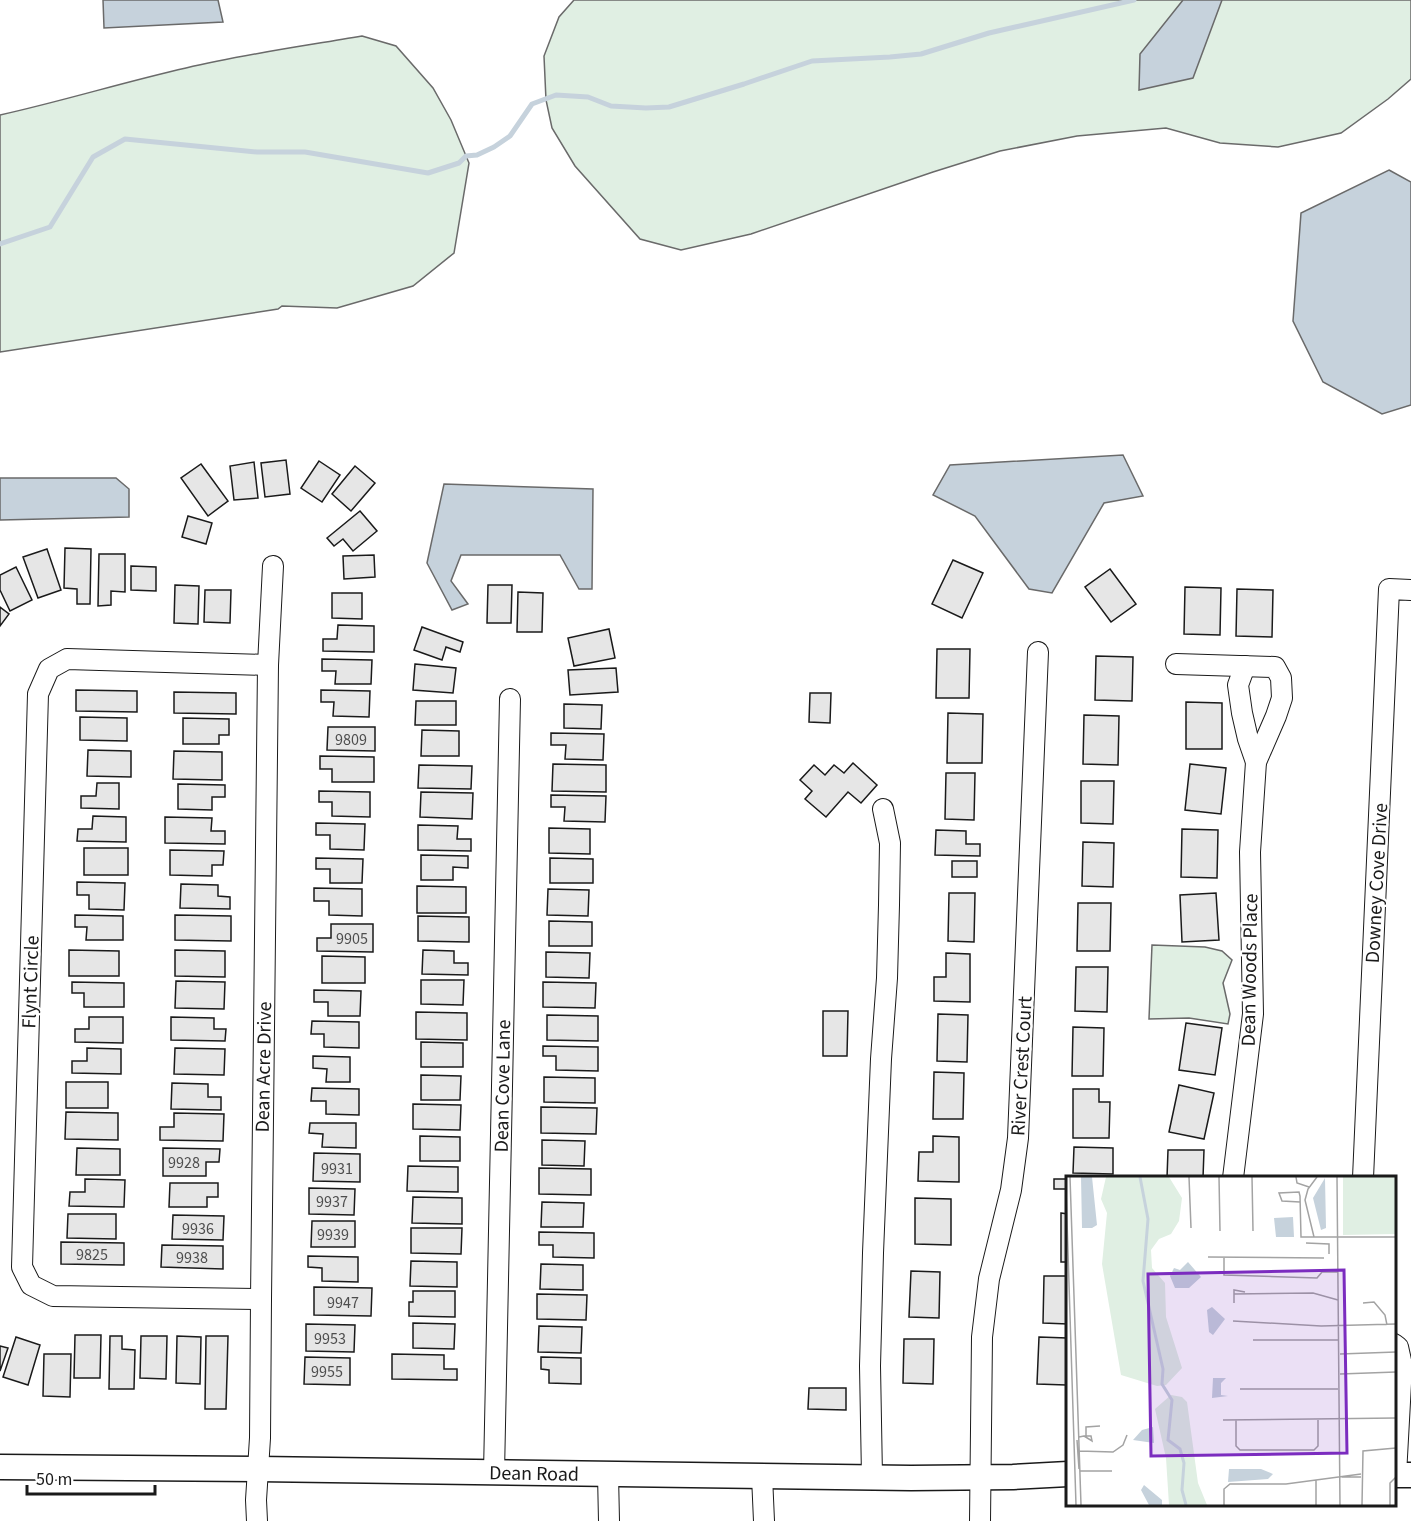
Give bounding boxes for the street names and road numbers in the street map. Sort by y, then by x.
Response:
street label: Downey Cove Drive [1359,802,1395,964]
street label: Dean Woods Place [1235,893,1265,1047]
street label: Flynt Circle [15,935,47,1029]
street label: River Crest Court [1004,995,1040,1137]
street label: Dean Acre Drive [249,1001,279,1133]
street label: Dean Cove Lane [488,1019,518,1153]
street label: Dean Road [489,1459,579,1489]

